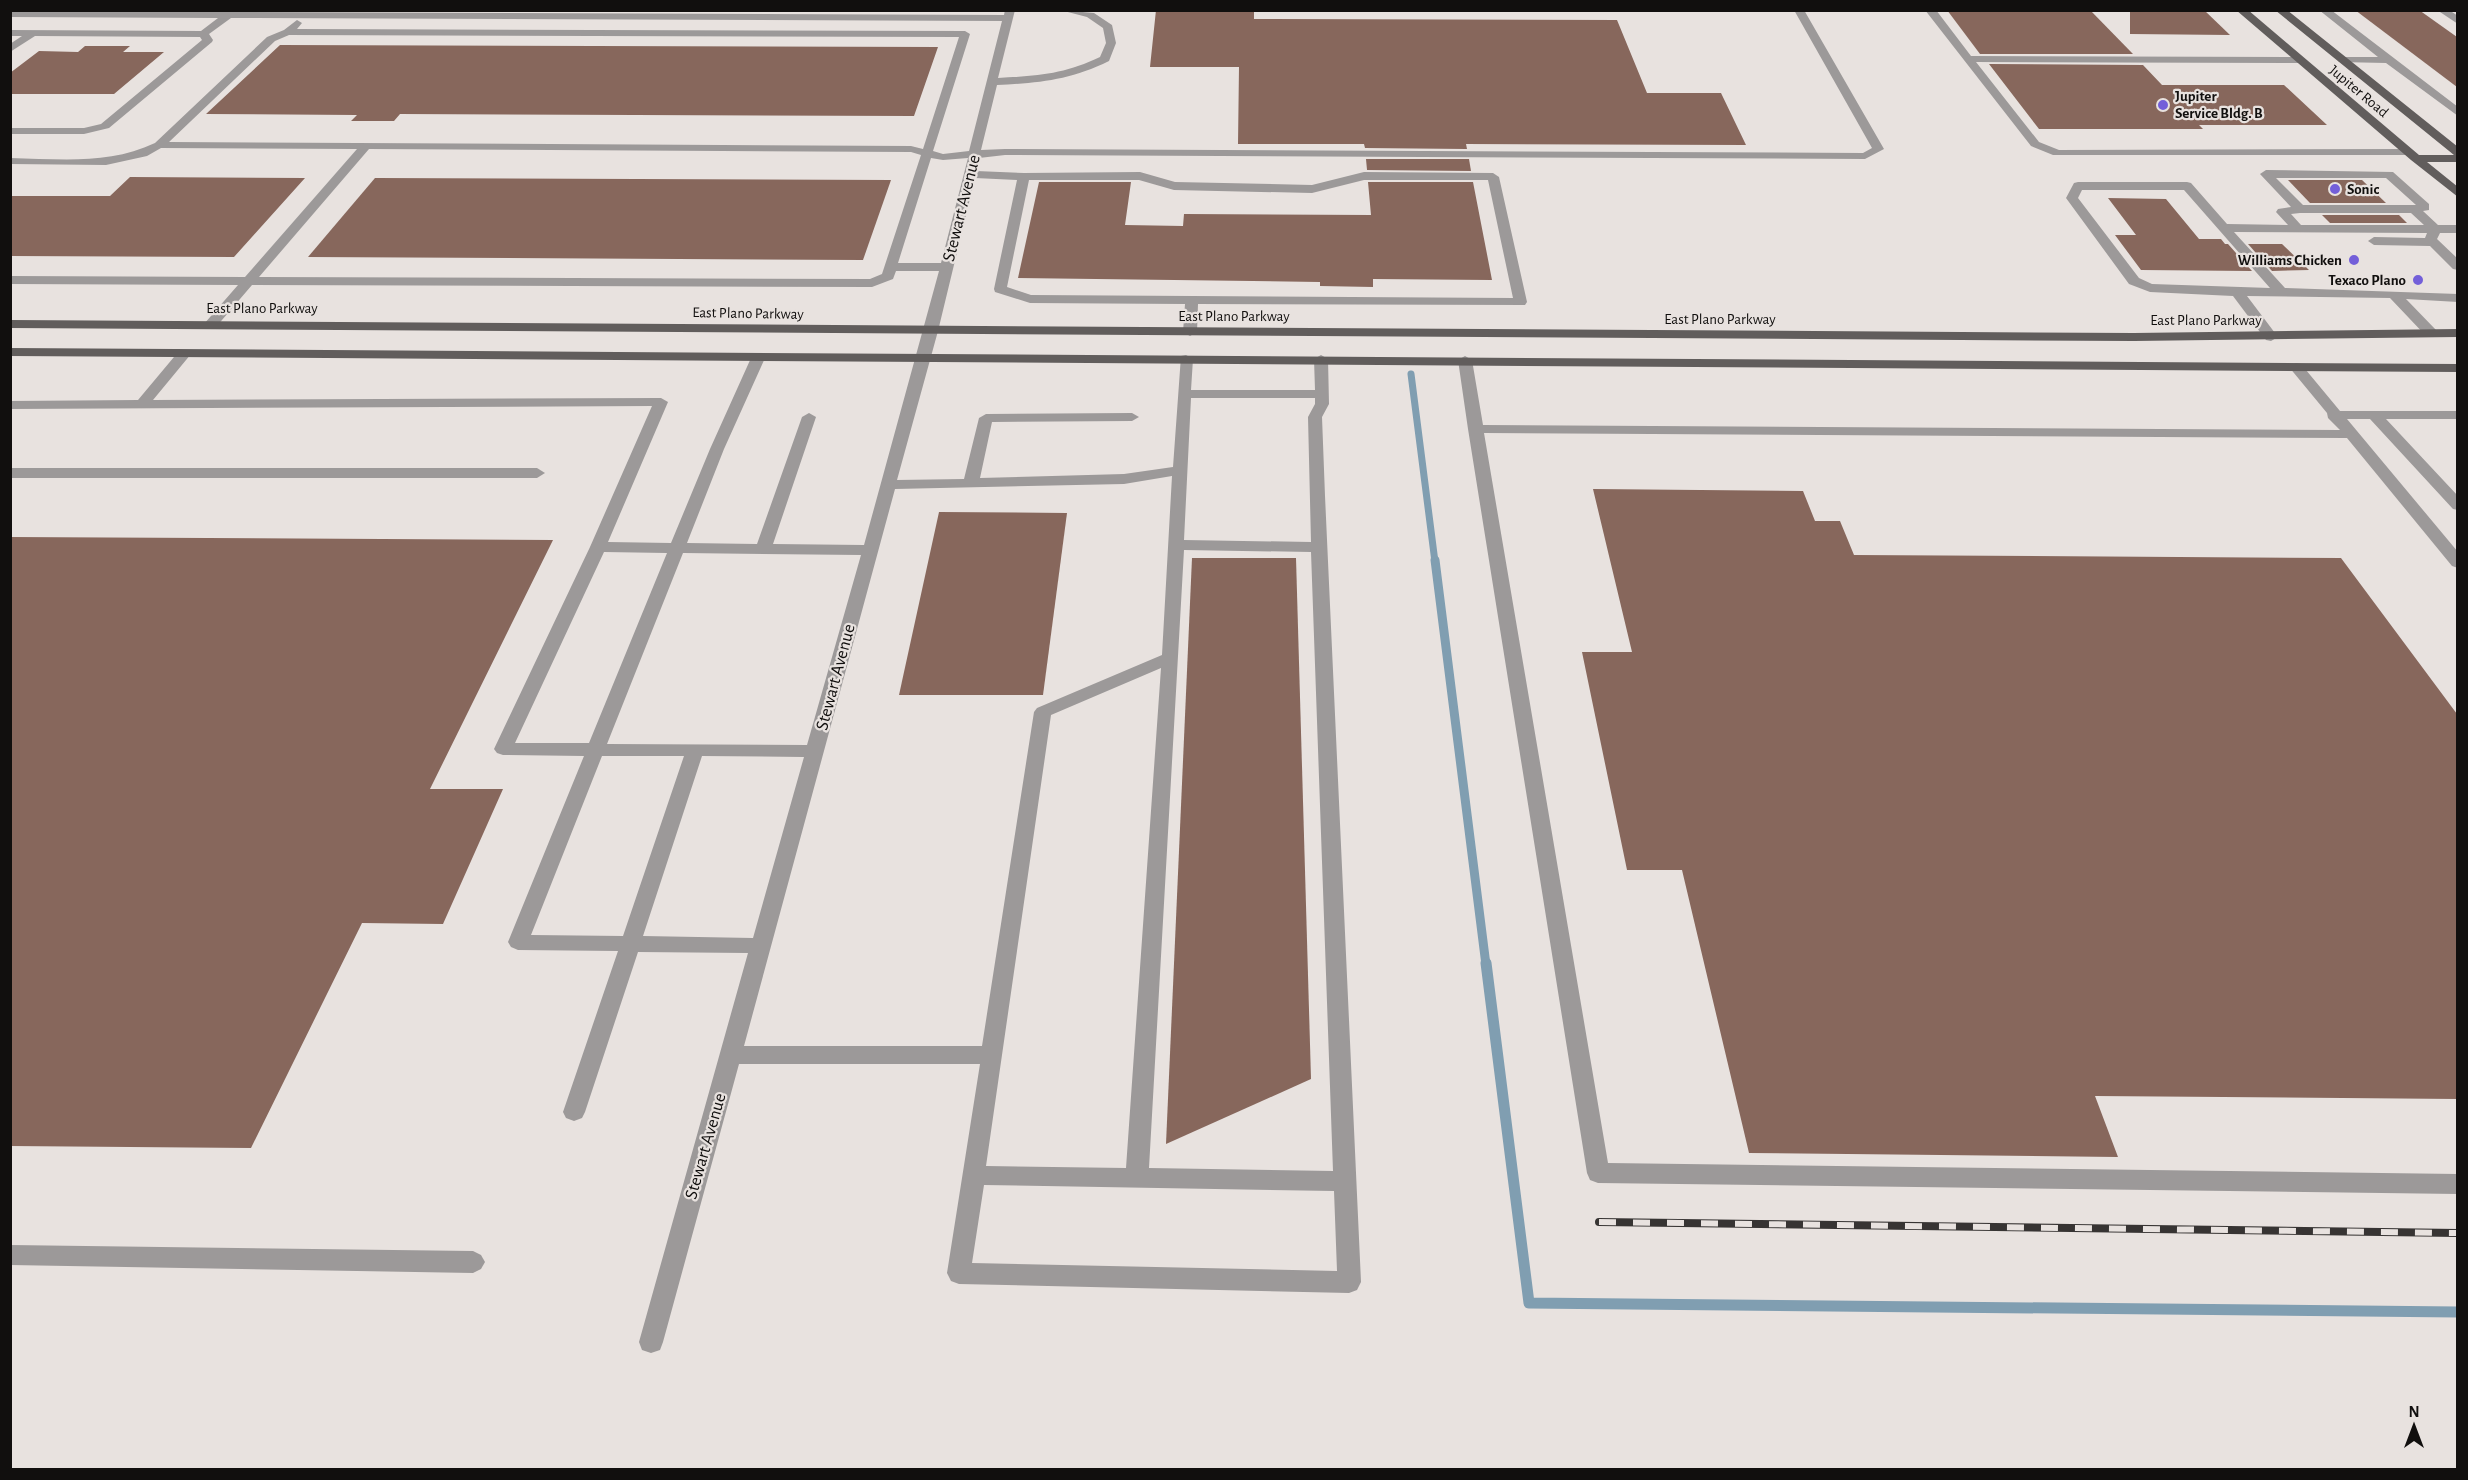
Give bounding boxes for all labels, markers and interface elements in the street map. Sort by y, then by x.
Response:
street label: Jupiter Road [2326,62,2391,120]
place label: Jupiter Service Bldg. B [2175,89,2263,121]
marker: Jupiter Service Bldg. B [2156,98,2170,112]
street label: Stewart Avenue [940,153,984,263]
marker: Sonic [2328,182,2342,196]
place label: Sonic [2347,182,2379,197]
place label: Williams Chicken [2238,253,2342,268]
marker: Williams Chicken [2347,253,2361,267]
place label: Texaco Plano [2328,273,2406,288]
marker: Texaco Plano [2411,273,2425,287]
street label: East Plano Parkway [206,301,318,316]
street label: East Plano Parkway [692,305,804,322]
street label: East Plano Parkway [1178,309,1290,324]
street label: East Plano Parkway [1664,312,1776,327]
street label: East Plano Parkway [2150,313,2262,328]
street label: Stewart Avenue [813,622,859,732]
street label: Stewart Avenue [682,1091,730,1201]
north arrow [2384,1396,2444,1456]
text: N [2408,1404,2420,1420]

